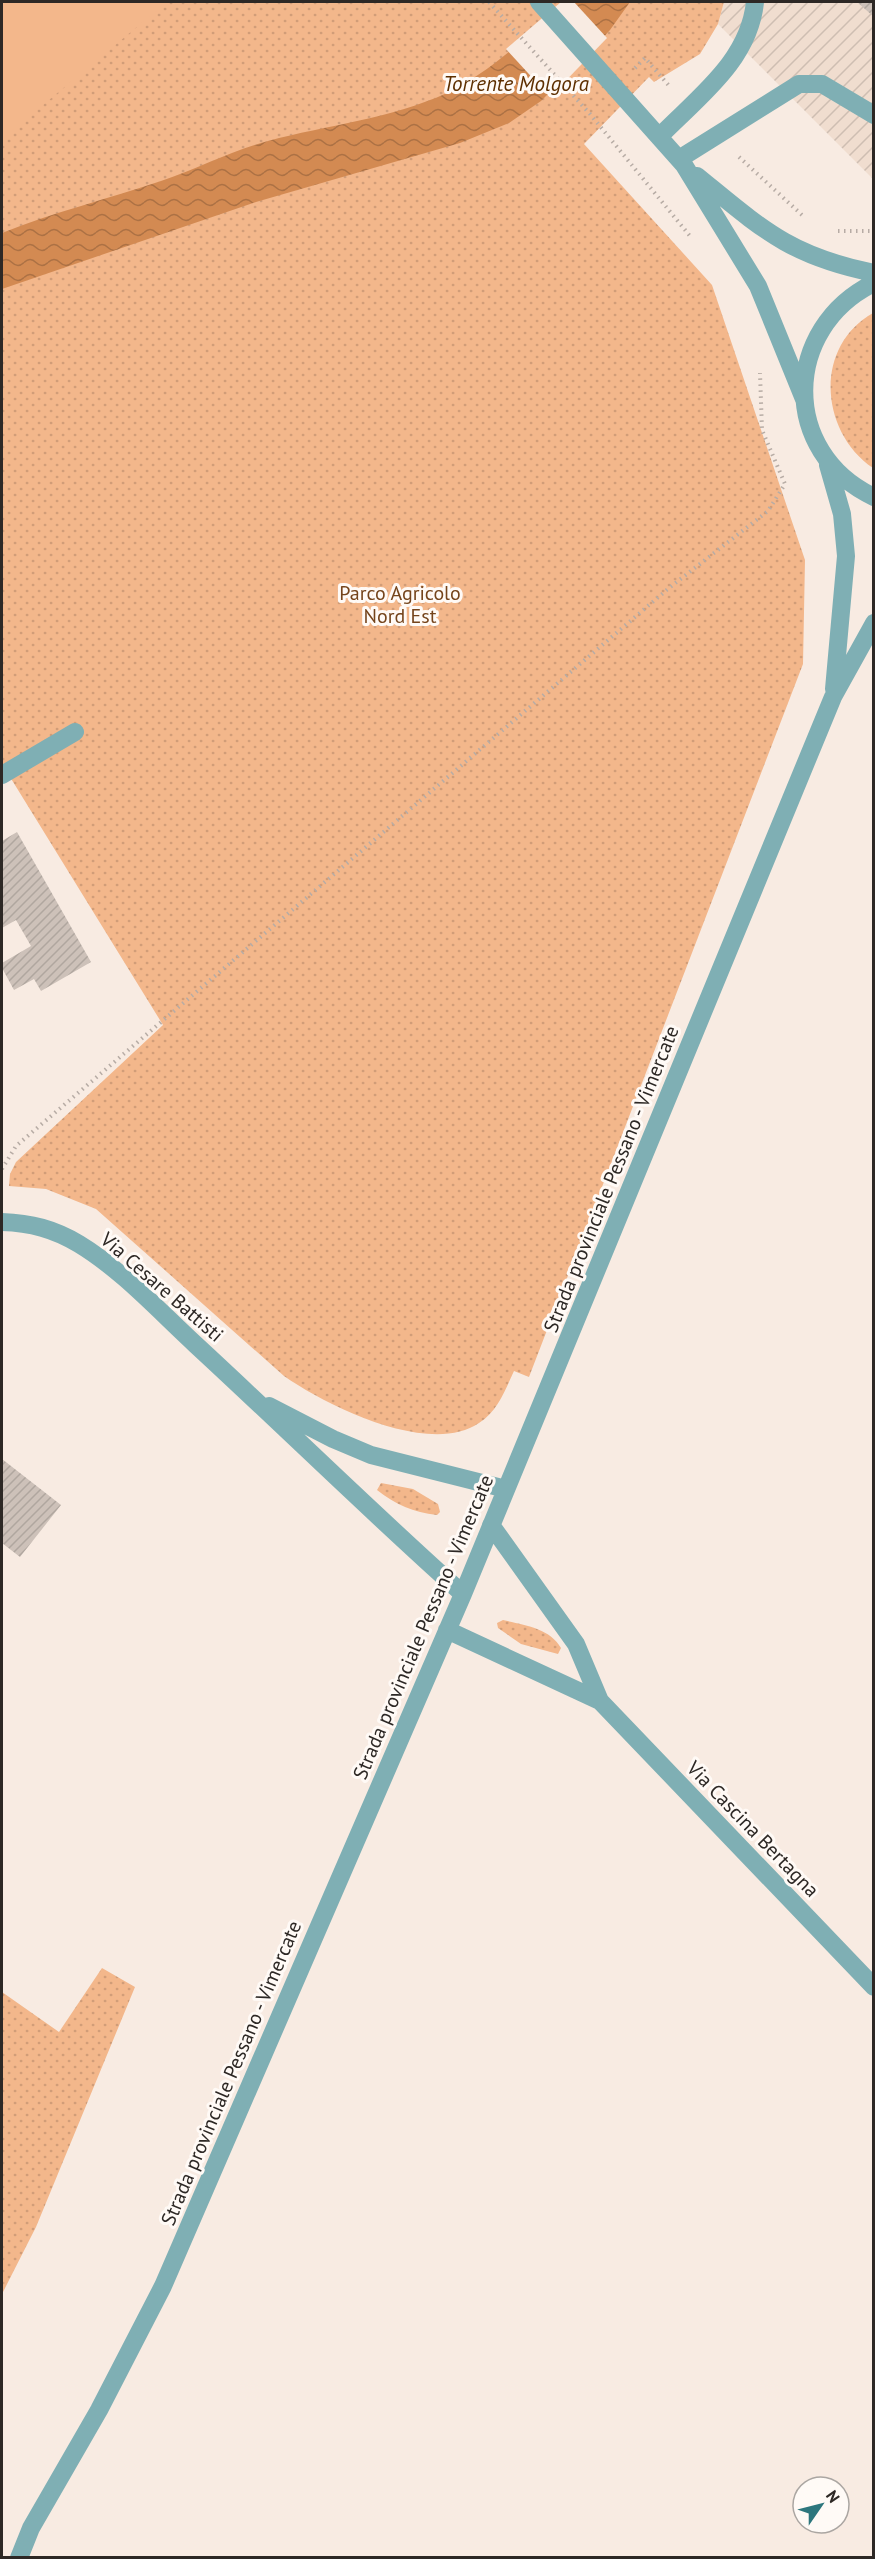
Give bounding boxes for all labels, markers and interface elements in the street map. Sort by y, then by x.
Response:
water label: Torrente Molgora [443,70,590,97]
park label: Parco Agricolo Nord Est [339,580,461,629]
street label: Strada provinciale Pessano - Vimercate [537,1022,685,1336]
street label: Via Cesare Battisti [94,1226,229,1348]
street label: Strada provinciale Pessano - Vimercate [347,1471,499,1783]
street label: Via Cascina Bertagna [681,1755,825,1903]
street label: Strada provinciale Pessano - Vimercate [155,1917,307,2229]
north arrow [791,2475,851,2535]
text: N [822,2486,844,2506]

